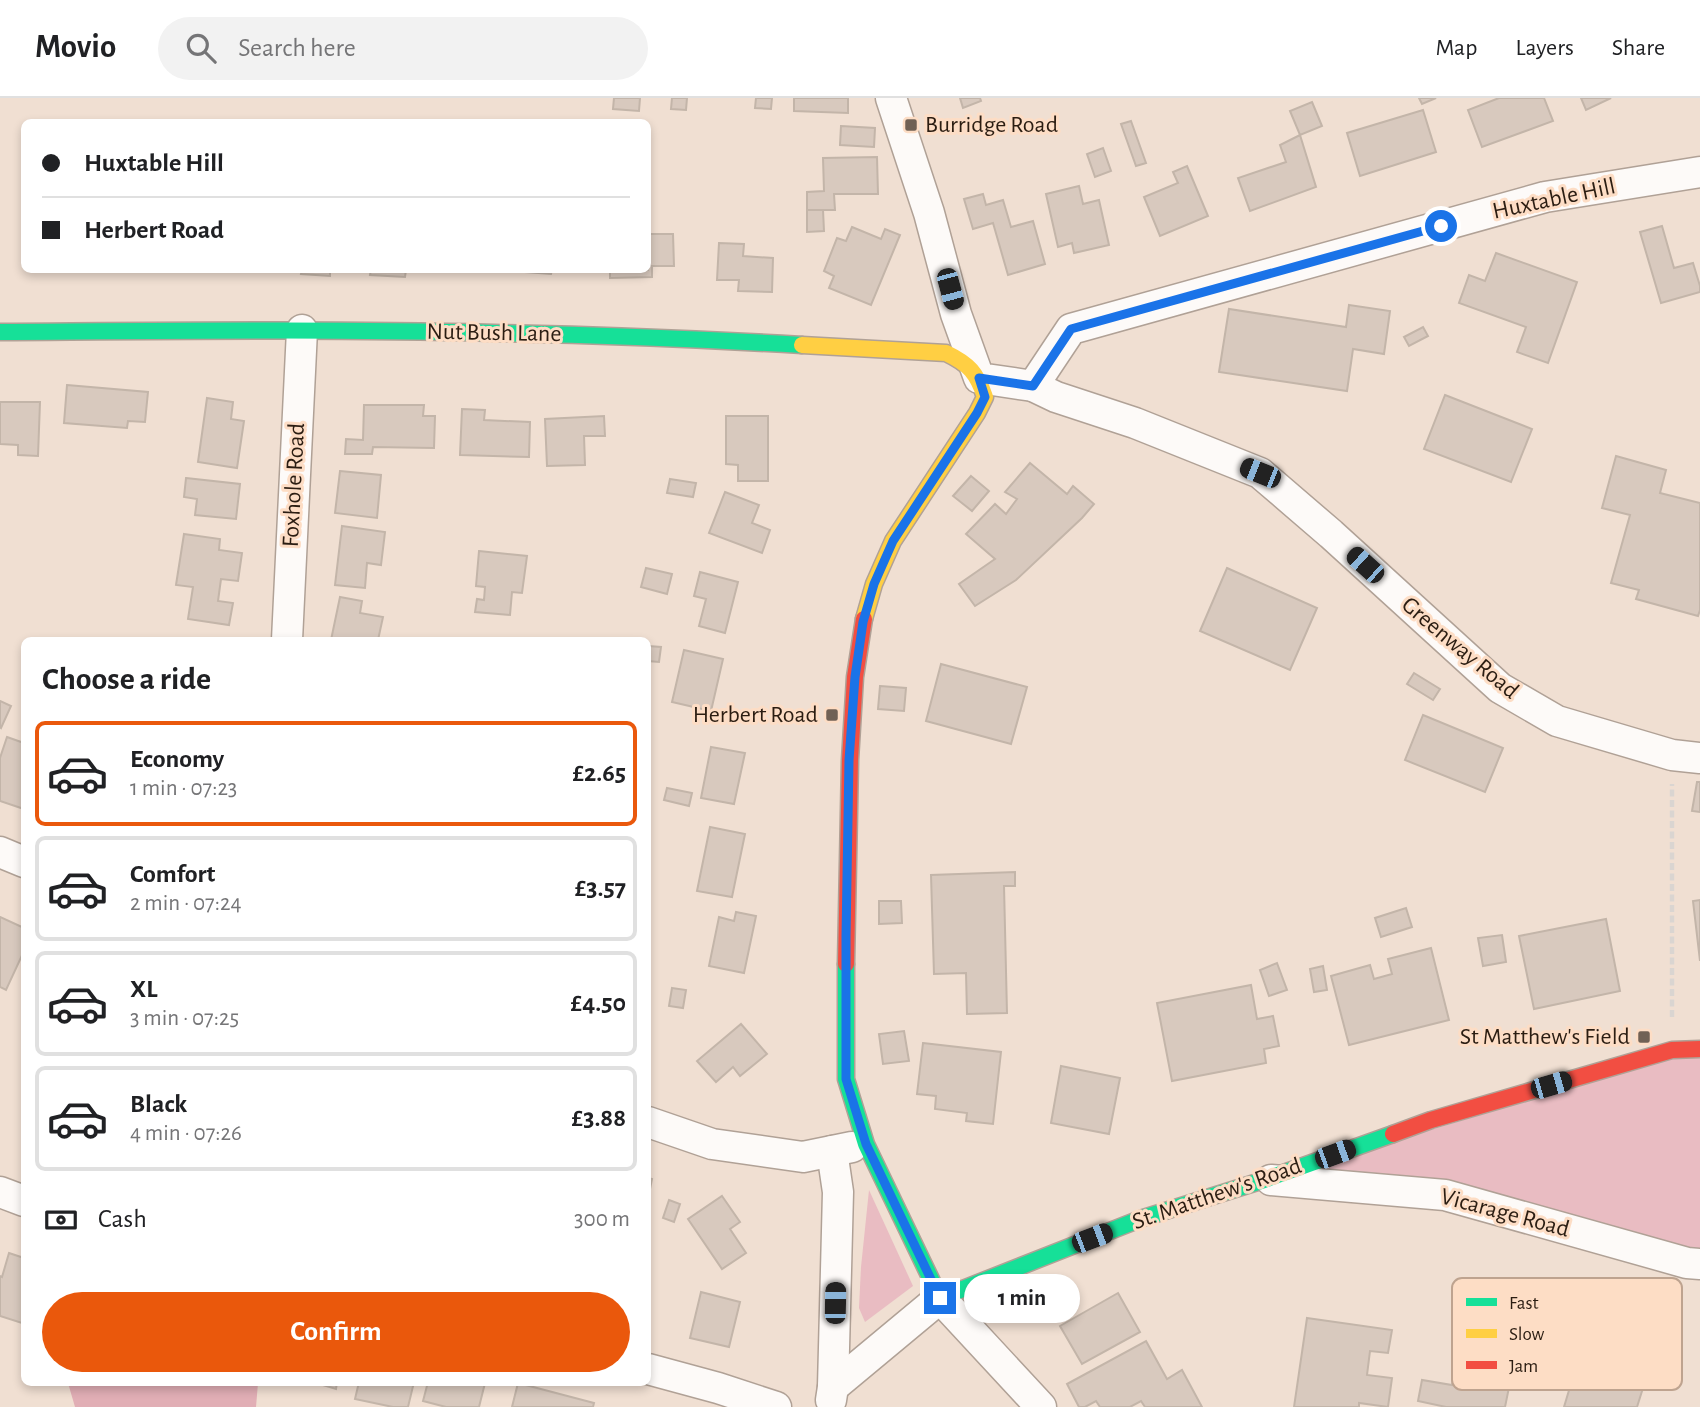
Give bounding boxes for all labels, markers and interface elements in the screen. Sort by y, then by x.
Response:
search box [158,17,648,80]
icon: search [182,29,220,67]
text: Movio [35,31,116,64]
text: Search here [238,35,356,61]
text: Map [1435,36,1477,60]
text: Layers [1515,36,1574,60]
text: Share [1612,36,1665,60]
place label: Burridge Road [925,113,1058,137]
marker: Burridge Road [903,117,919,133]
text: Huxtable Hill [84,150,224,176]
street label: Huxtable Hill [1490,174,1618,224]
route start [1425,210,1457,242]
text: Herbert Road [84,217,224,243]
car [935,266,966,312]
street label: Nut Bush Lane [426,320,562,346]
street label: Foxhole Road [279,422,309,548]
car [1237,455,1284,491]
car [1343,543,1388,587]
street label: Greenway Road [1397,592,1523,704]
text: Choose a ride [42,663,211,695]
place label: Herbert Road [693,703,818,727]
marker: Herbert Road [824,707,840,723]
icon: car [46,742,109,805]
text: Economy [130,746,224,772]
text: £2.65 [572,760,626,786]
text: 1 min · 07:23 [130,777,237,800]
icon: car [46,857,109,920]
text: Comfort [130,861,215,887]
text: £3.57 [575,875,626,901]
text: 2 min · 07:24 [130,892,241,915]
icon: car [46,972,109,1035]
text: XL [130,976,157,1002]
text: £4.50 [571,990,626,1016]
text: 3 min · 07:25 [130,1007,239,1030]
place label: St Matthew's Field [1460,1025,1630,1049]
marker: St Matthew's Field [1636,1029,1652,1045]
car [1528,1069,1575,1101]
icon: car [46,1087,109,1150]
text: Black [130,1091,187,1117]
text: £3.88 [572,1105,626,1131]
text: 4 min · 07:26 [130,1122,242,1145]
car [1312,1137,1359,1171]
street label: St. Matthew's Road [1129,1154,1305,1234]
street label: Vicarage Road [1438,1184,1572,1242]
icon: cash [42,1201,80,1239]
text: Cash [98,1206,147,1232]
text: 300 m [574,1208,630,1231]
car [1069,1221,1116,1255]
callout: 1 min [964,1274,1080,1322]
legend [1452,1278,1682,1390]
car [825,1282,846,1324]
route end [924,1282,956,1314]
text: 1 min [998,1287,1046,1310]
button: Confirm [42,1292,630,1372]
text: Fast [1509,1294,1539,1313]
text: Slow [1509,1325,1545,1344]
text: Jam [1509,1357,1538,1376]

